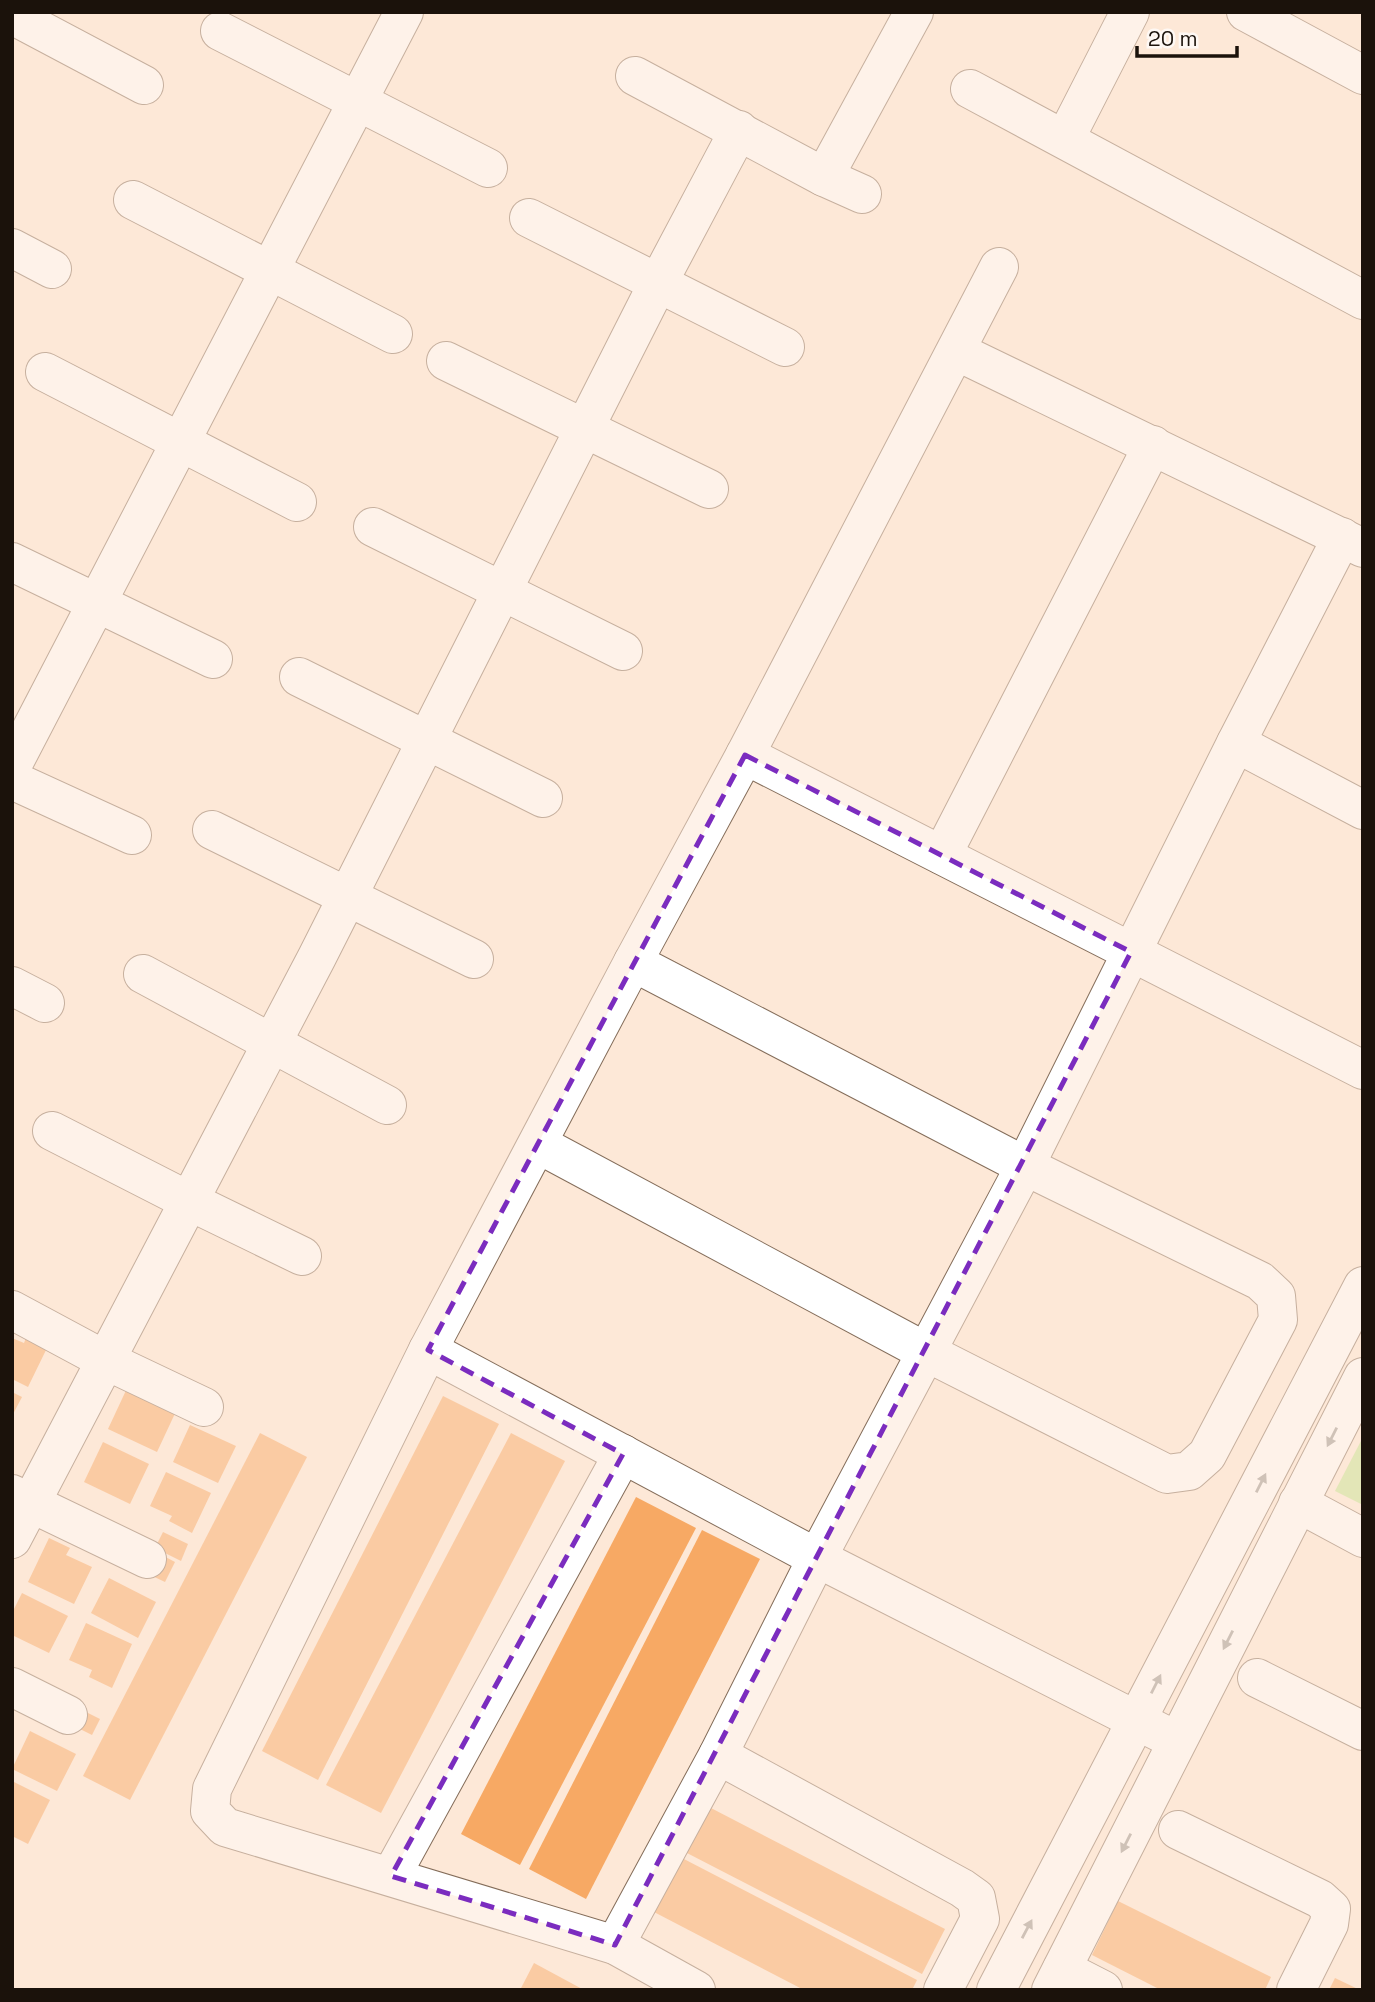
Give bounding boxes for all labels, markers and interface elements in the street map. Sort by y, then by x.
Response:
scale bar [1137,14,1237,58]
text: 20 m [1148,25,1198,52]
one-way arrow [1326,1427,1337,1447]
one-way arrow [1254,1472,1266,1492]
one-way arrow [1223,1630,1234,1650]
one-way arrow [1149,1674,1161,1694]
one-way arrow [1120,1833,1131,1853]
one-way arrow [1022,1919,1033,1939]

